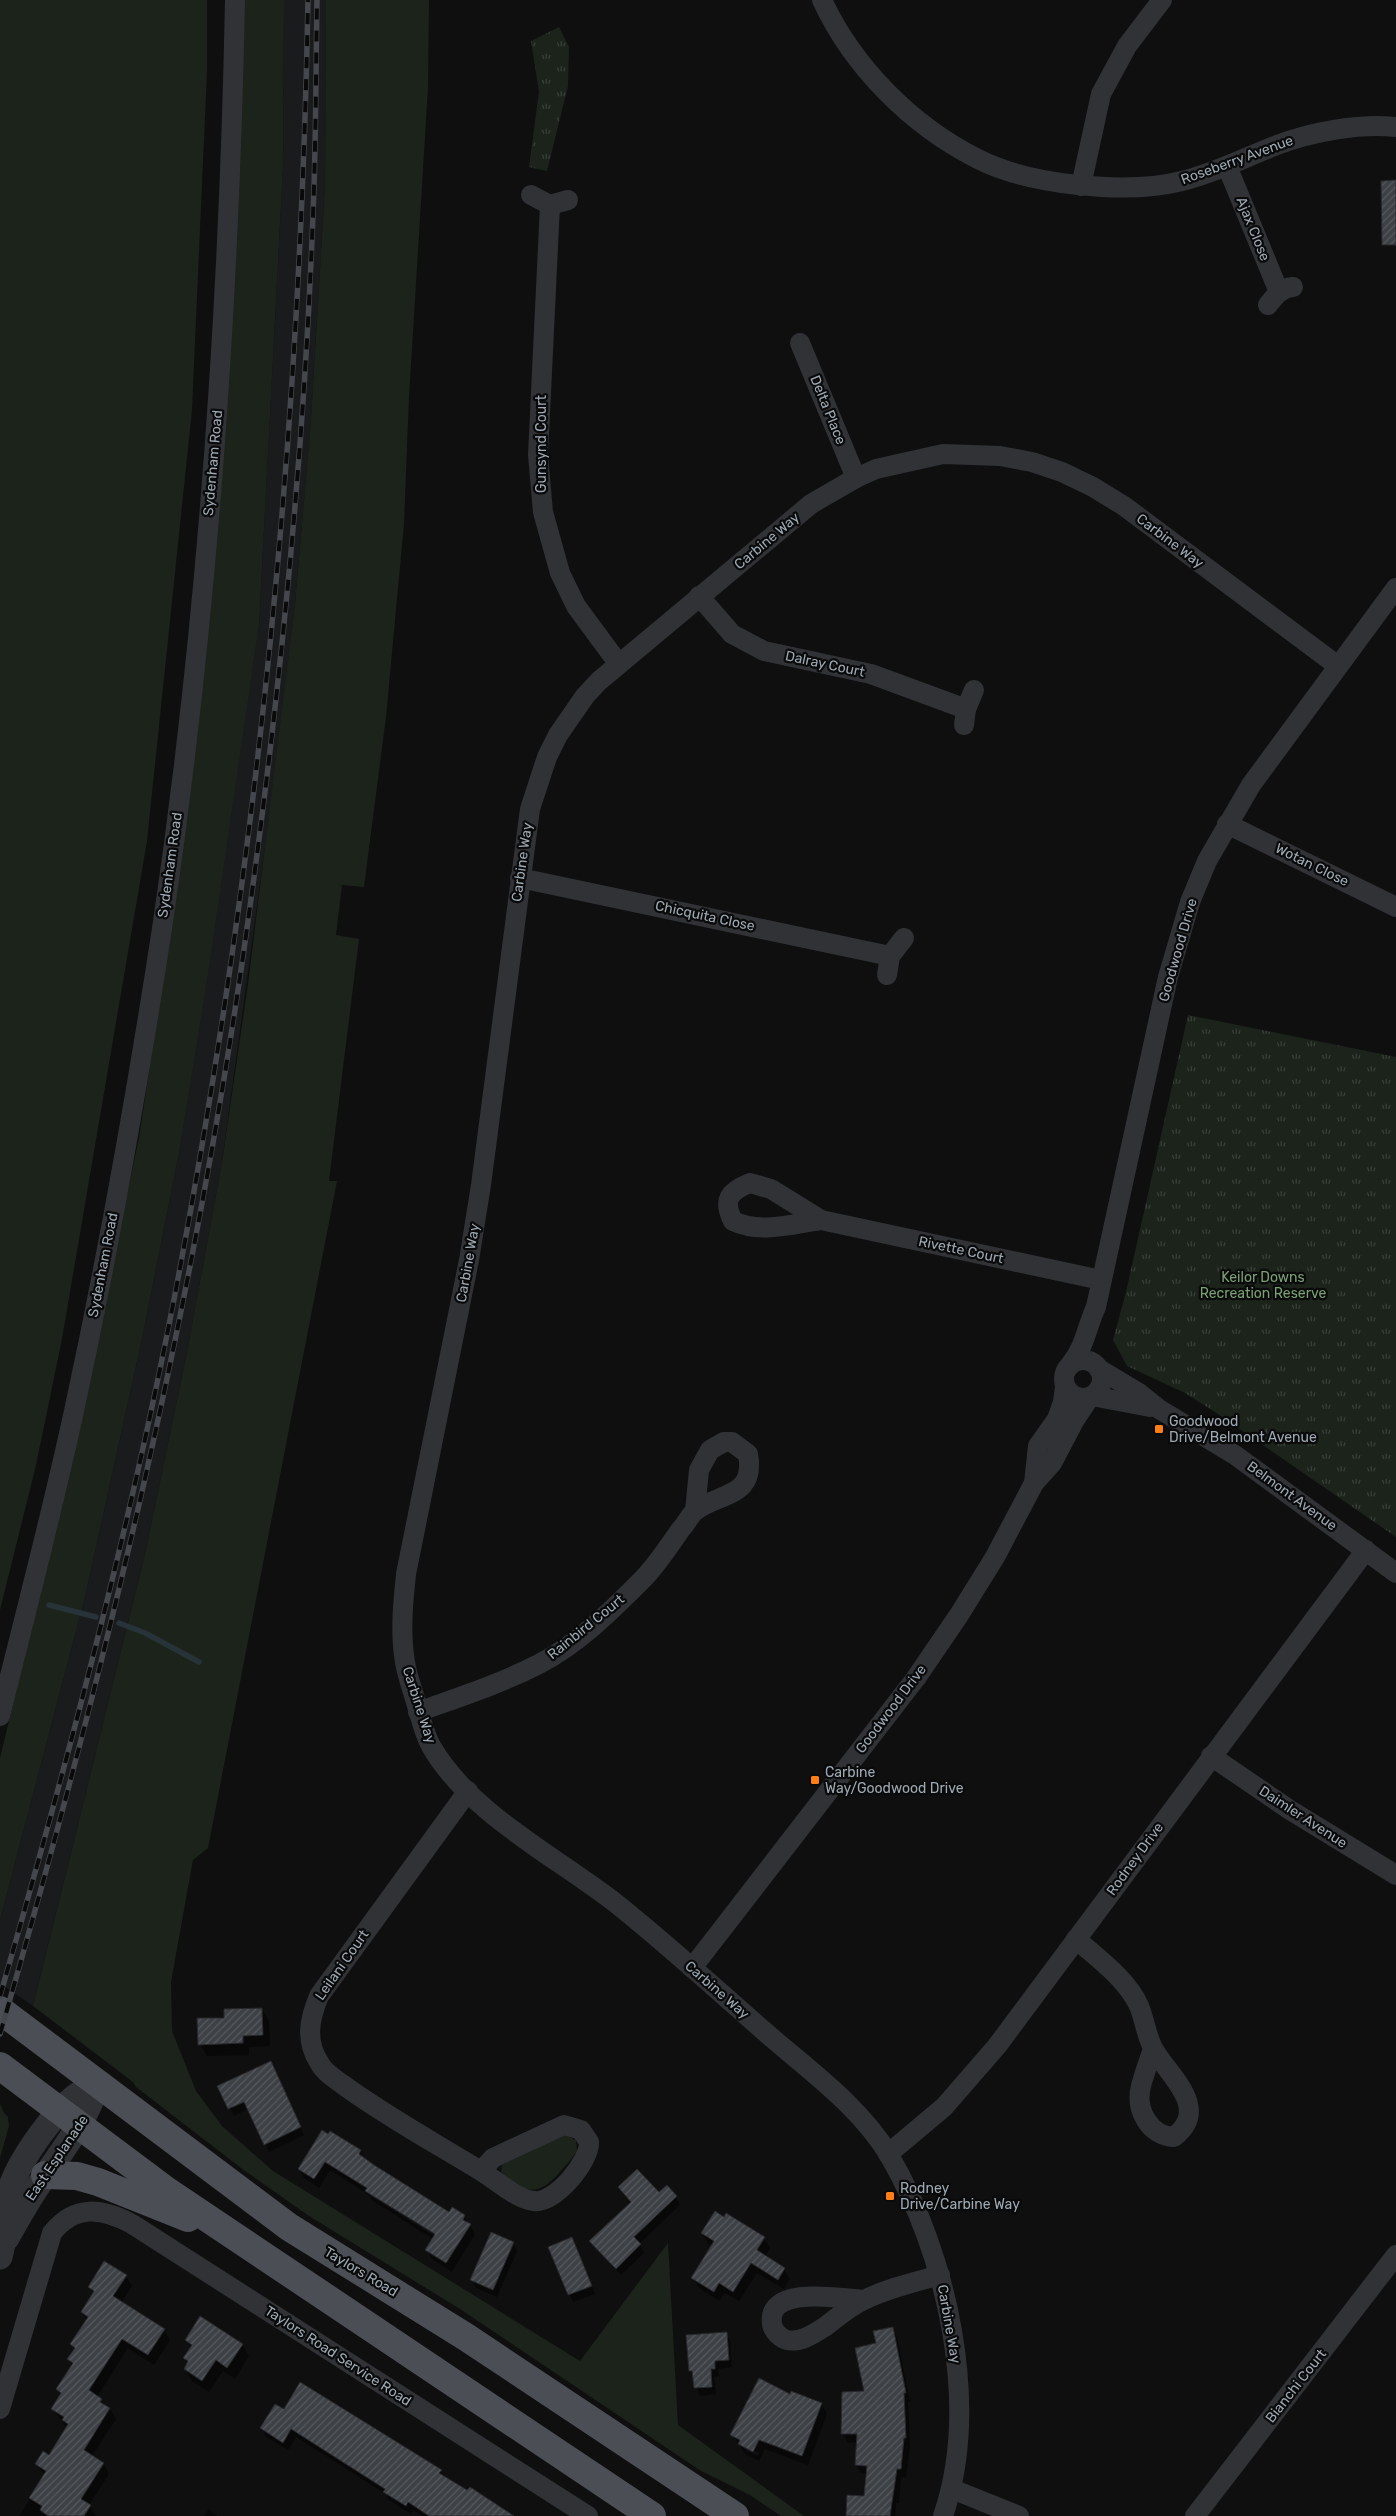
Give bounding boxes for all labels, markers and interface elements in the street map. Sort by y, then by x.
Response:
street label: Roseberry Avenue [1178,132,1296,188]
street label: Ajax Close [1232,194,1274,264]
street label: Delta Place [806,373,850,447]
street label: Gunsynd Court [533,395,550,493]
street label: Sydenham Road [200,409,226,517]
street label: Carbine Way [731,509,803,573]
street label: Carbine Way [1133,510,1207,572]
street label: Dalray Court [784,647,867,681]
street label: Sydenham Road [154,811,186,919]
street label: Carbine Way [508,821,536,903]
street label: Wotan Close [1272,840,1352,890]
street label: Goodwood Drive [1155,896,1201,1004]
street label: Chicquita Close [654,897,757,935]
street label: Sydenham Road [85,1211,121,1319]
street label: Carbine Way [453,1222,483,1304]
street label: Rivette Court [917,1233,1006,1267]
park label: Keilor Downs Recreation Reserve [1200,1269,1327,1302]
place label: Goodwood Drive/Belmont Avenue [1169,1413,1317,1446]
marker: Goodwood Drive/Belmont Avenue [1153,1423,1165,1435]
street label: Belmont Avenue [1244,1458,1340,1534]
street label: Rainbird Court [544,1590,628,1663]
street label: Goodwood Drive [852,1661,930,1757]
street label: Carbine Way [399,1664,439,1746]
place label: Carbine Way/Goodwood Drive [825,1764,964,1797]
marker: Carbine Way/Goodwood Drive [809,1774,821,1786]
street label: Daimler Avenue [1256,1782,1350,1852]
street label: Rodney Drive [1103,1819,1167,1899]
street label: Leilani Court [312,1926,373,2003]
street label: Carbine Way [681,1957,753,2023]
street label: East Esplanade [22,2112,92,2204]
place label: Rodney Drive/Carbine Way [900,2180,1020,2213]
marker: Rodney Drive/Carbine Way [884,2190,896,2202]
street label: Taylors Road [321,2243,401,2301]
street label: Carbine Way [934,2283,964,2365]
street label: Taylors Road Service Road [262,2302,414,2410]
street label: Bianchi Court [1262,2345,1330,2426]

